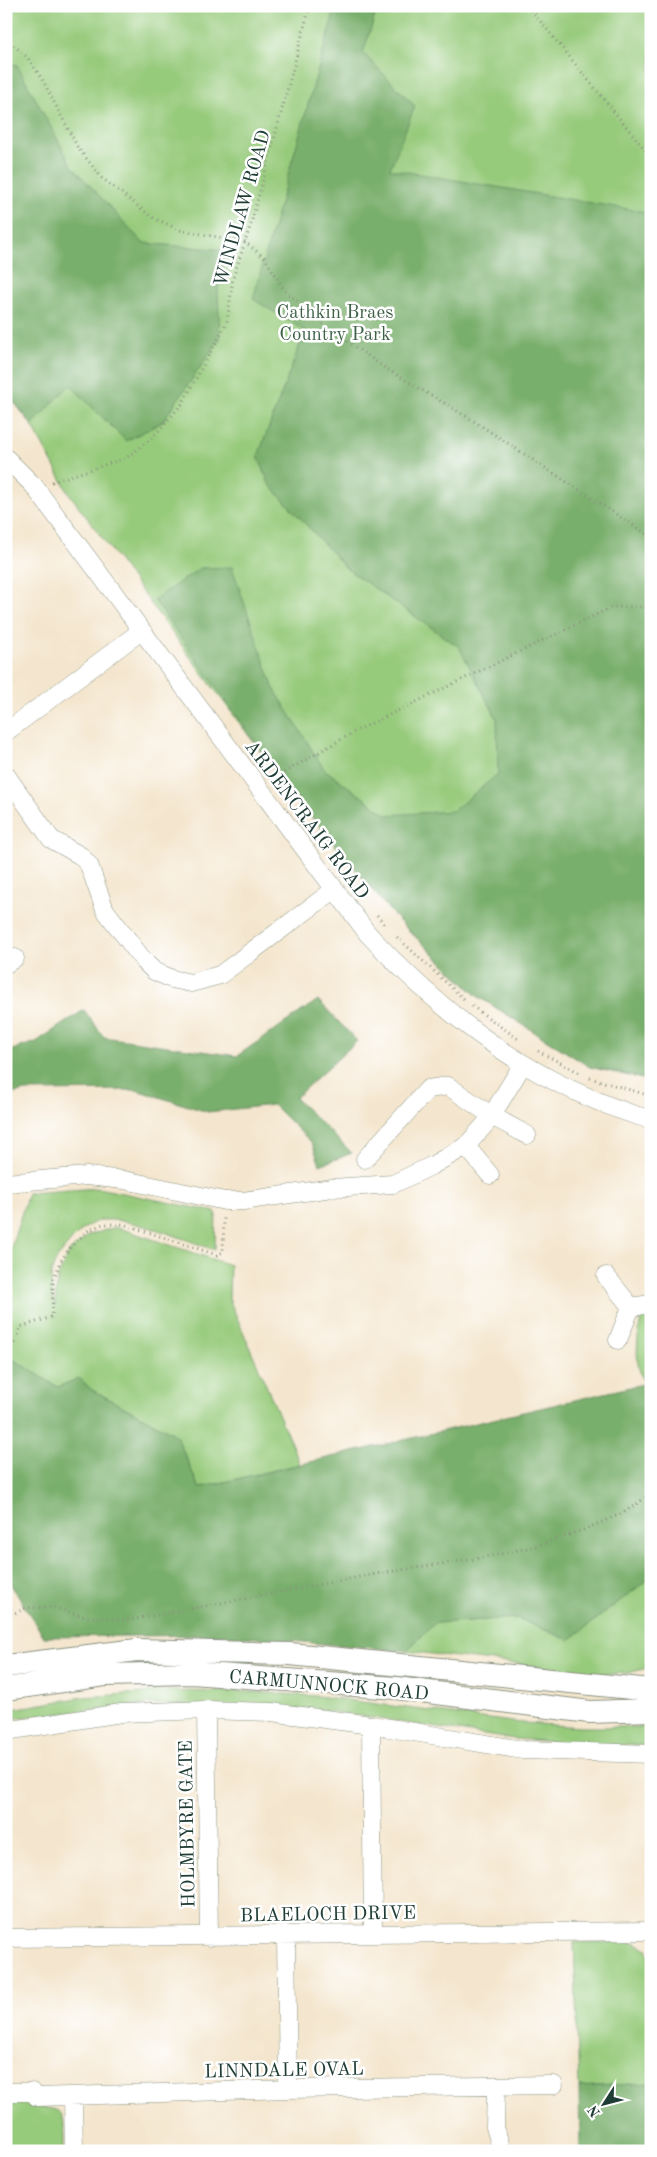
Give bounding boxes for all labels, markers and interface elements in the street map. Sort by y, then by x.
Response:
street label: WINDLAW ROAD [212,128,275,289]
park label: Cathkin Braes Country Park [277,304,393,345]
street label: ARDENCRAIG ROAD [240,738,372,903]
street label: CARMUNNOCK ROAD [228,1668,430,1705]
street label: HOLMBYRE GATE [178,1740,199,1908]
street label: BLAELOCH DRIVE [240,1904,416,1927]
street label: LINNDALE OVAL [204,2061,364,2082]
north arrow [580,2080,630,2130]
text: N [585,2102,603,2119]

